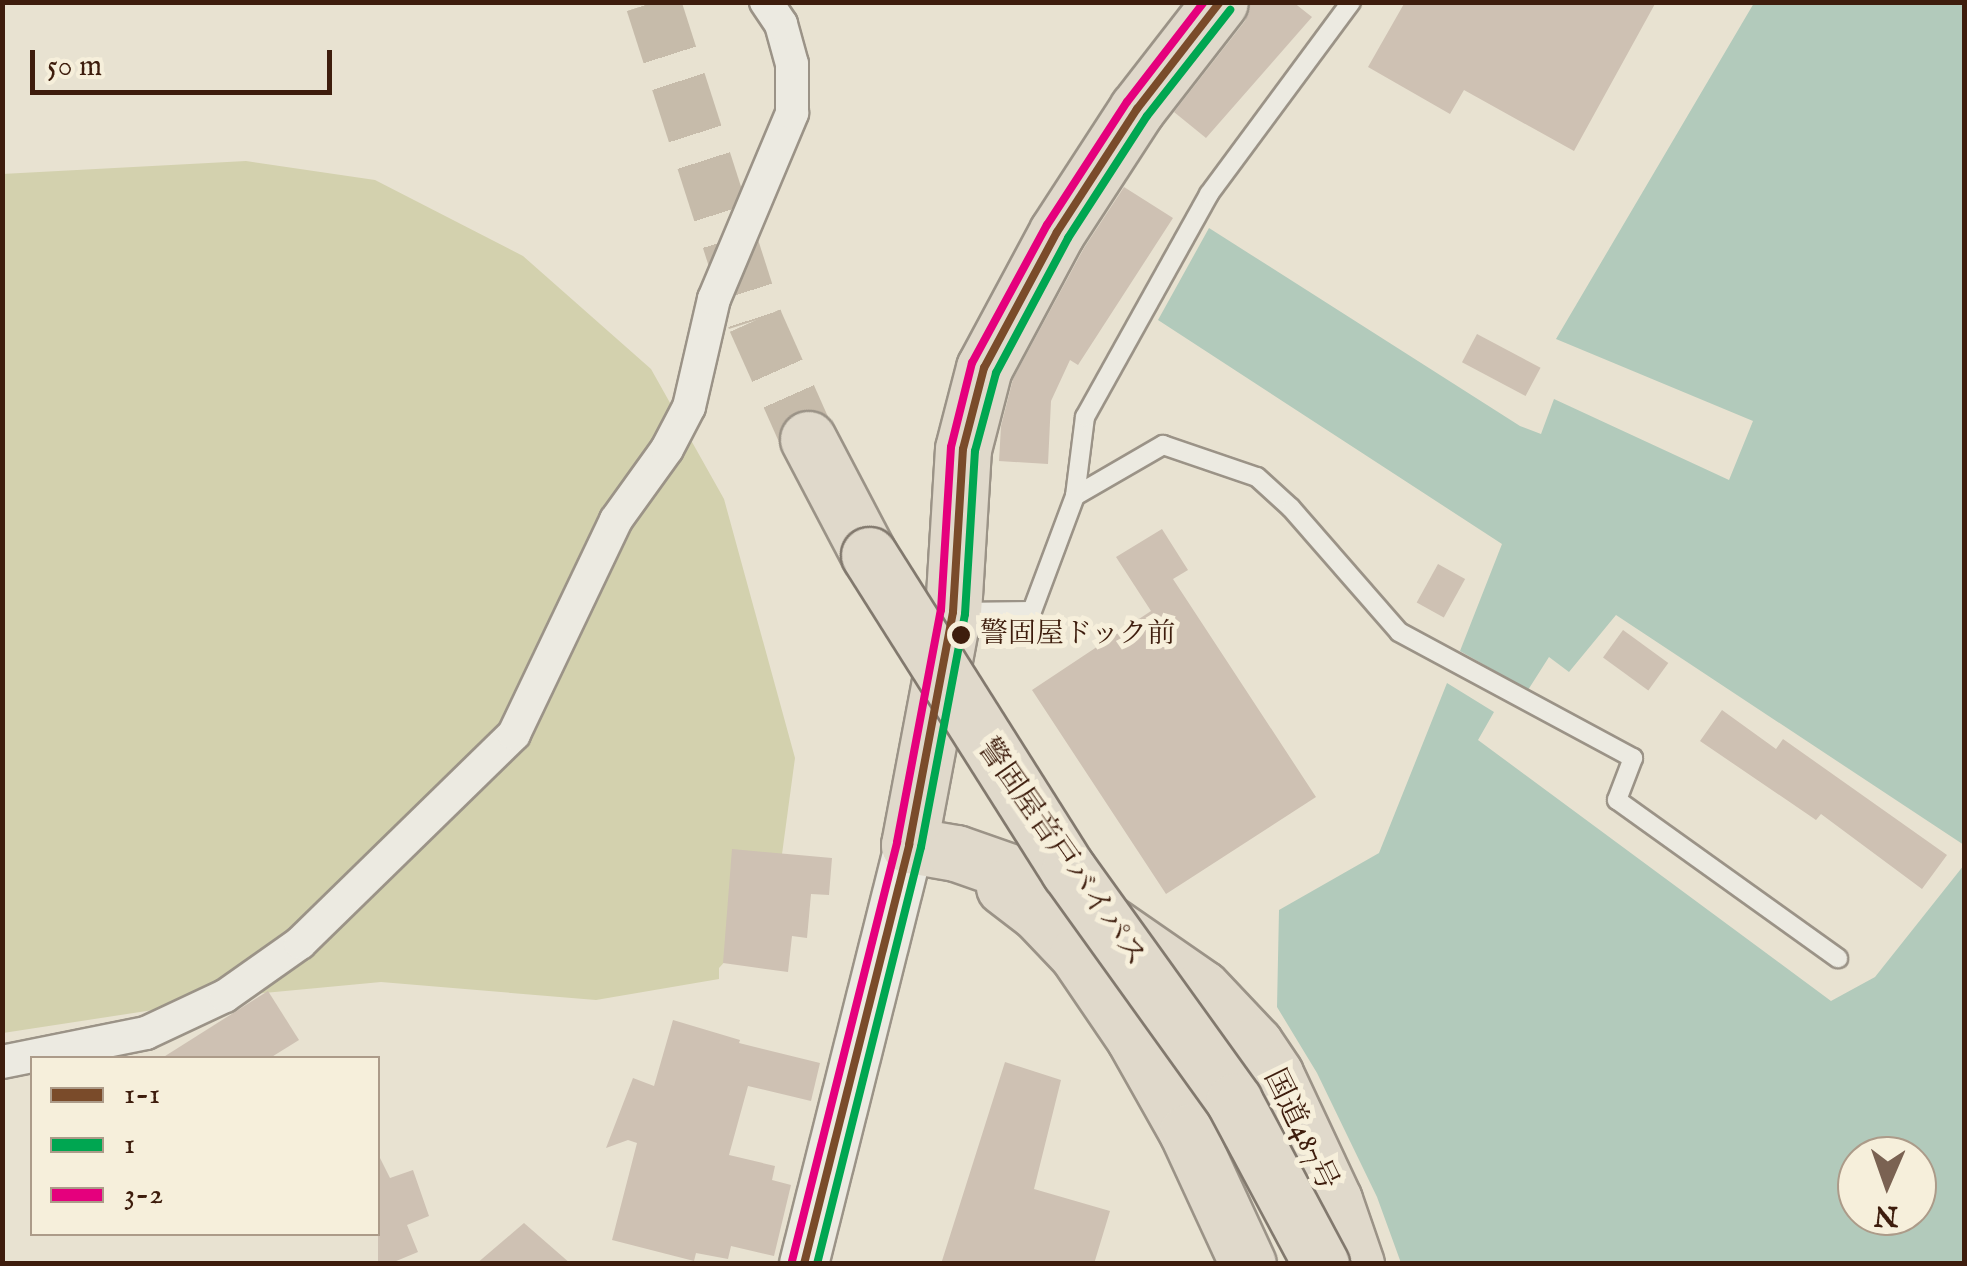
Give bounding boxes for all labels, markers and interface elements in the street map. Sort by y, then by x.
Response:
scale bar [35,30,338,92]
text: 50 m [47,48,102,86]
place label: 警固屋ドック前 [980,618,1176,652]
marker: 警固屋ドック前 [951,625,971,645]
street label: 警固屋音戸バイパス [969,732,1153,974]
legend [30,1056,380,1236]
street label: 国道487号 [1255,1063,1345,1197]
text: 1-1 [124,1076,160,1114]
text: 1 [124,1126,135,1164]
north arrow [1837,1136,1937,1236]
text: 3-2 [124,1176,163,1214]
text: N [1873,1197,1899,1232]

